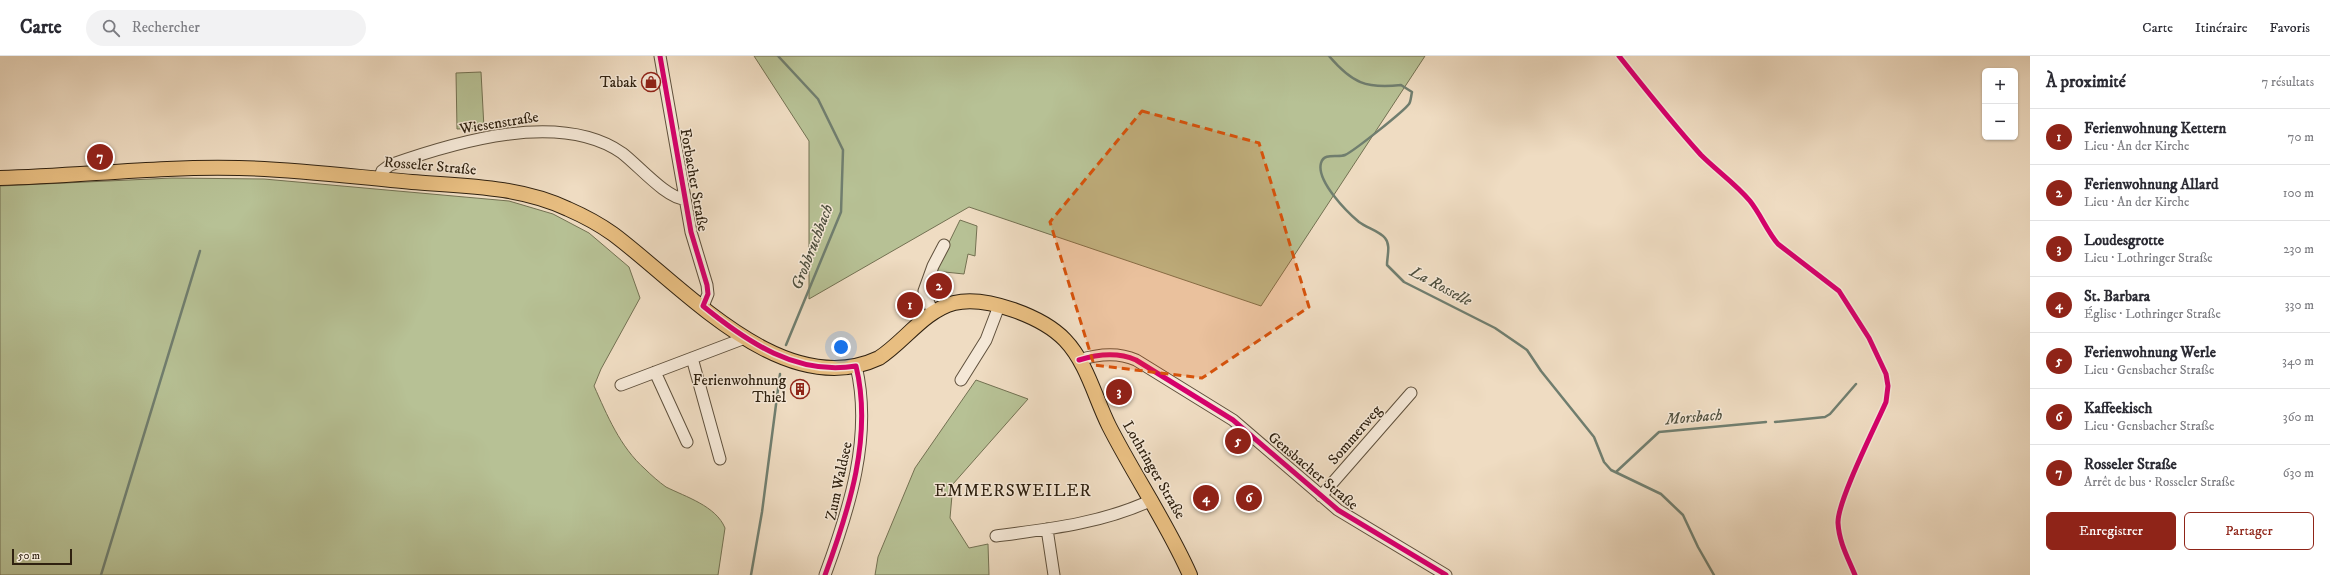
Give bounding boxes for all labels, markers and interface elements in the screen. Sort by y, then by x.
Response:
search box [86,10,366,46]
text: Carte [20,16,62,39]
icon: search [100,17,122,39]
text: Rechercher [132,18,200,37]
text: Carte [2142,19,2173,37]
text: Itinéraire [2195,19,2248,37]
text: Favoris [2270,19,2310,37]
map controls [1982,68,2018,140]
button: + [1982,68,2018,104]
shop icon: Tabak [640,71,662,93]
text: À proximité [2046,71,2126,93]
place label: Tabak [600,73,638,92]
text: 7 résultats [2261,74,2314,90]
button: − [1982,104,2018,140]
street label: Wiesenstraße [457,107,540,139]
text: Ferienwohnung Kettern [2084,119,2226,138]
street label: Forbacher Straße [676,127,712,233]
text: 1 [2057,129,2061,145]
text: 70 m [2288,129,2314,145]
text: Lieu · An der Kirche [2084,138,2189,154]
pin: 7 [87,142,113,172]
street label: Rosseler Straße [383,152,477,180]
text: Ferienwohnung Allard [2084,175,2218,194]
text: 2 [2056,185,2062,201]
text: 100 m [2283,185,2314,201]
text: Lieu · An der Kirche [2084,194,2189,210]
water label: Grohbruchbach [787,202,837,292]
text: Loudesgrotte [2084,231,2164,250]
text: 3 [2057,241,2061,257]
text: 230 m [2283,241,2314,257]
text: Lieu · Lothringer Straße [2084,250,2213,266]
water label: La Rosselle [1406,261,1476,311]
pin: 2 [926,271,952,301]
text: St. Barbara [2084,287,2150,306]
pin: 1 [897,290,923,320]
text: 4 [2055,297,2063,313]
text: 330 m [2285,297,2314,313]
text: Église · Lothringer Straße [2084,306,2221,322]
your location [831,337,851,357]
text: Ferienwohnung Werle [2084,343,2216,362]
text: 5 [2056,353,2062,369]
text: 340 m [2282,353,2314,369]
text: Lieu · Gensbacher Straße [2084,362,2214,378]
place label: Ferienwohnung Thiel [693,371,787,407]
pin: 3 [1106,377,1132,407]
building icon: Ferienwohnung Thiel [789,378,811,400]
text: Kaffeekisch [2084,399,2152,418]
street label: Sommerweg [1324,401,1386,469]
water label: Morsbach [1664,405,1723,430]
text: 6 [2056,409,2062,425]
text: 360 m [2283,409,2314,425]
street label: Lothringer Straße [1118,417,1190,523]
text: Lieu · Gensbacher Straße [2084,418,2214,434]
pin: 5 [1225,426,1251,456]
street label: Gensbacher Straße [1264,428,1362,514]
street label: Zum Waldsee [821,440,857,522]
text: Rosseler Straße [2084,455,2177,474]
text: 7 [2056,465,2062,481]
text: 630 m [2283,465,2314,481]
text: Arrêt de bus · Rosseler Straße [2084,474,2235,490]
district label: EMMERSWEILER [934,480,1092,502]
pin: 4 [1193,483,1219,513]
pin: 6 [1236,483,1262,513]
button: Enregistrer [2046,512,2176,550]
button: Partager [2184,512,2314,550]
scale bar [12,547,72,566]
text: 50 m [18,549,40,563]

